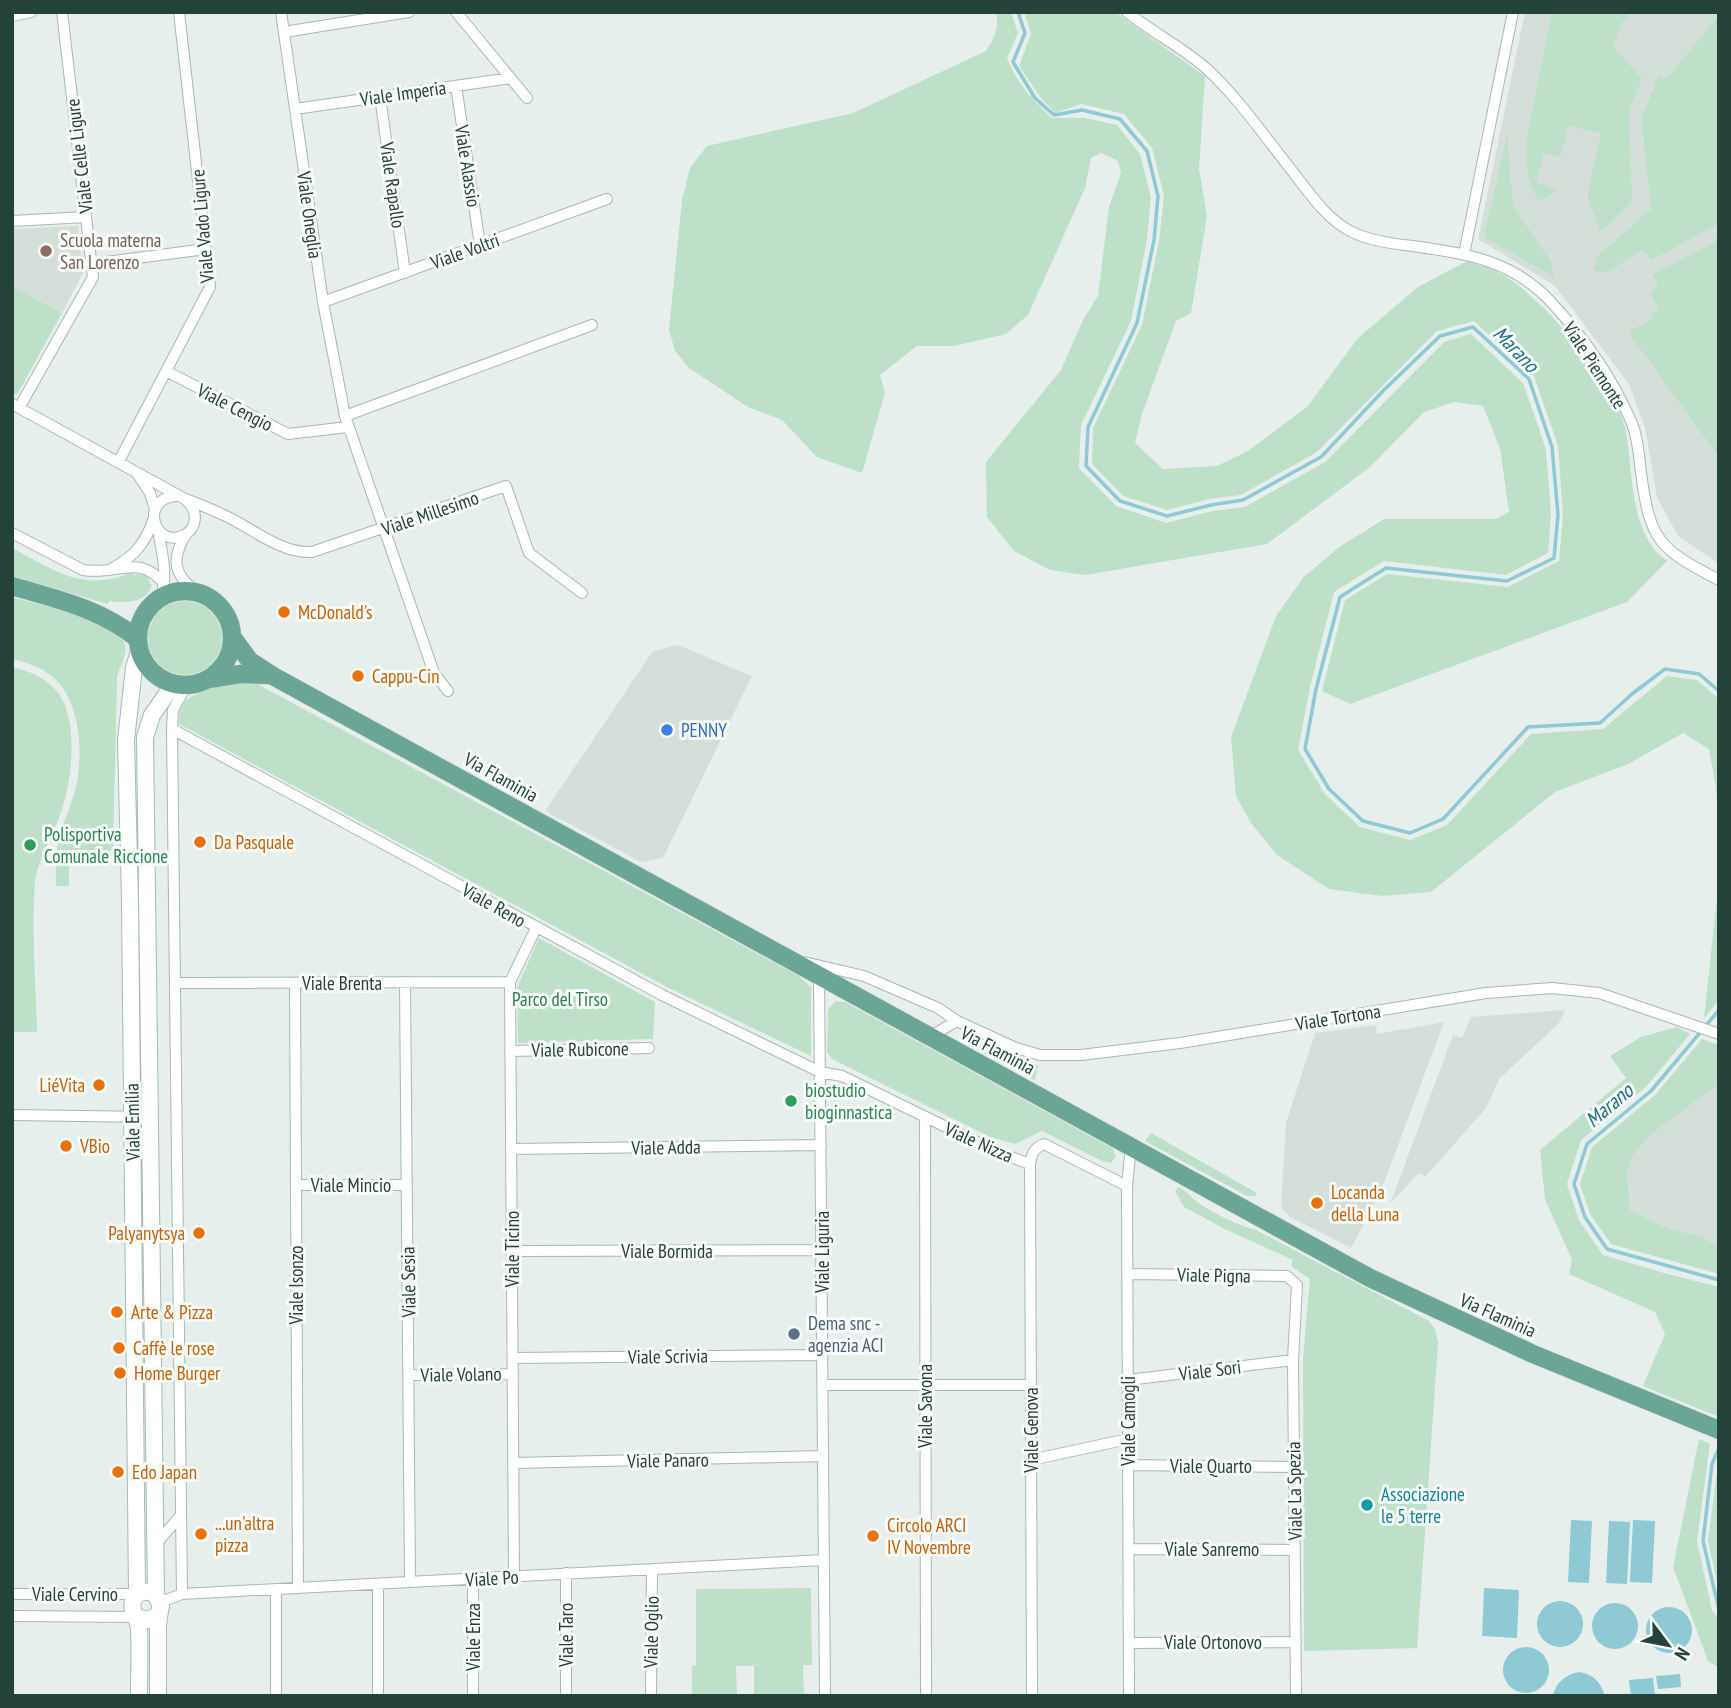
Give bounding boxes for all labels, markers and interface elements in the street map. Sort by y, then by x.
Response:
street label: Viale Imperia [357,75,448,111]
street label: Viale Celle Ligure [60,97,98,216]
street label: Viale Alassio [450,122,486,209]
street label: Viale Rapallo [375,140,411,229]
street label: Viale Vado Ligure [185,168,219,285]
street label: Viale Oneglia [292,169,328,260]
place label: Scuola materna San Lorenzo [60,228,161,274]
street label: Viale Voltri [426,228,503,275]
marker: Scuola materna San Lorenzo [38,243,54,259]
street label: Viale Piemonte [1557,316,1632,413]
water label: Marano [1487,320,1546,379]
street label: Viale Cengio [192,377,277,436]
street label: Viale Millesimo [377,485,482,541]
place label: McDonald's [298,600,373,624]
marker: McDonald's [276,604,292,620]
place label: Cappu-Cin [372,664,440,688]
marker: Cappu-Cin [350,668,366,684]
place label: PENNY [681,718,727,742]
marker: PENNY [659,722,675,738]
street label: Via Flaminia [459,746,542,807]
place label: Polisportiva Comunale Riccione [44,822,168,868]
place label: Da Pasquale [214,830,294,854]
marker: Da Pasquale [192,834,208,850]
marker: Polisportiva Comunale Riccione [22,837,38,853]
street label: Viale Reno [457,877,530,932]
street label: Viale Brenta [301,971,382,995]
park label: Parco del Tirso [512,987,608,1011]
street label: Viale Tortona [1293,998,1382,1036]
street label: Via Flaminia [956,1020,1039,1080]
street label: Viale Rubicone [530,1036,629,1062]
place label: LiéVita [39,1073,85,1097]
water label: Marano [1580,1076,1640,1133]
marker: LiéVita [91,1077,107,1093]
place label: biostudio bioginnastica [805,1078,892,1124]
street label: Viale Emilia [119,1083,145,1162]
marker: biostudio bioginnastica [783,1093,799,1109]
street label: Viale Nizza [940,1116,1017,1168]
place label: VBio [79,1134,110,1158]
street label: Viale Adda [630,1134,701,1160]
marker: VBio [58,1138,74,1154]
street label: Viale Mincio [310,1173,391,1197]
place label: Locanda della Luna [1331,1180,1399,1226]
marker: Locanda della Luna [1309,1195,1325,1211]
street label: Viale Ticino [500,1211,524,1288]
street label: Viale Liguria [810,1211,834,1294]
place label: Palyanytsya [108,1221,185,1245]
marker: Palyanytsya [191,1225,207,1241]
street label: Viale Bormida [620,1239,713,1263]
street label: Viale Isonzo [284,1245,308,1326]
street label: Viale Sesia [395,1246,421,1319]
street label: Viale Pigna [1176,1262,1251,1288]
street label: Via Flaminia [1455,1287,1540,1342]
place label: Arte & Pizza [131,1300,213,1324]
marker: Arte & Pizza [109,1304,125,1320]
place label: Dema snc - agenzia ACI [808,1311,884,1357]
marker: Dema snc - agenzia ACI [786,1326,802,1342]
place label: Caffè le rose [133,1336,215,1360]
marker: Caffè le rose [111,1340,127,1356]
street label: Viale Scrivia [627,1343,708,1369]
street label: Viale Sori [1177,1354,1242,1386]
place label: Home Burger [134,1361,221,1385]
street label: Viale Volano [419,1361,502,1387]
street label: Viale Savona [913,1364,937,1449]
marker: Home Burger [112,1365,128,1381]
street label: Viale Camogli [1116,1376,1140,1467]
street label: Viale Genova [1019,1387,1043,1474]
street label: Viale La Spezia [1281,1441,1307,1542]
street label: Viale Panaro [626,1447,709,1473]
street label: Viale Quarto [1169,1454,1252,1478]
place label: Edo Japan [132,1460,197,1484]
marker: Edo Japan [110,1464,126,1480]
place label: Associazione le 5 terre [1381,1482,1465,1528]
marker: Associazione le 5 terre [1359,1497,1375,1513]
place label: ...un'altra pizza [215,1511,274,1557]
place label: Circolo ARCI IV Novembre [887,1513,971,1559]
marker: ...un'altra pizza [193,1526,209,1542]
marker: Circolo ARCI IV Novembre [865,1528,881,1544]
street label: Viale Sanremo [1164,1537,1259,1561]
street label: Viale Po [464,1565,519,1591]
street label: Viale Cervino [31,1582,118,1606]
street label: Viale Oglio [638,1596,664,1669]
street label: Viale Enza [461,1603,485,1672]
street label: Viale Taro [554,1603,578,1668]
north arrow [1633,1610,1703,1680]
street label: Viale Ortonovo [1163,1630,1262,1654]
text: N [1670,1643,1695,1665]

